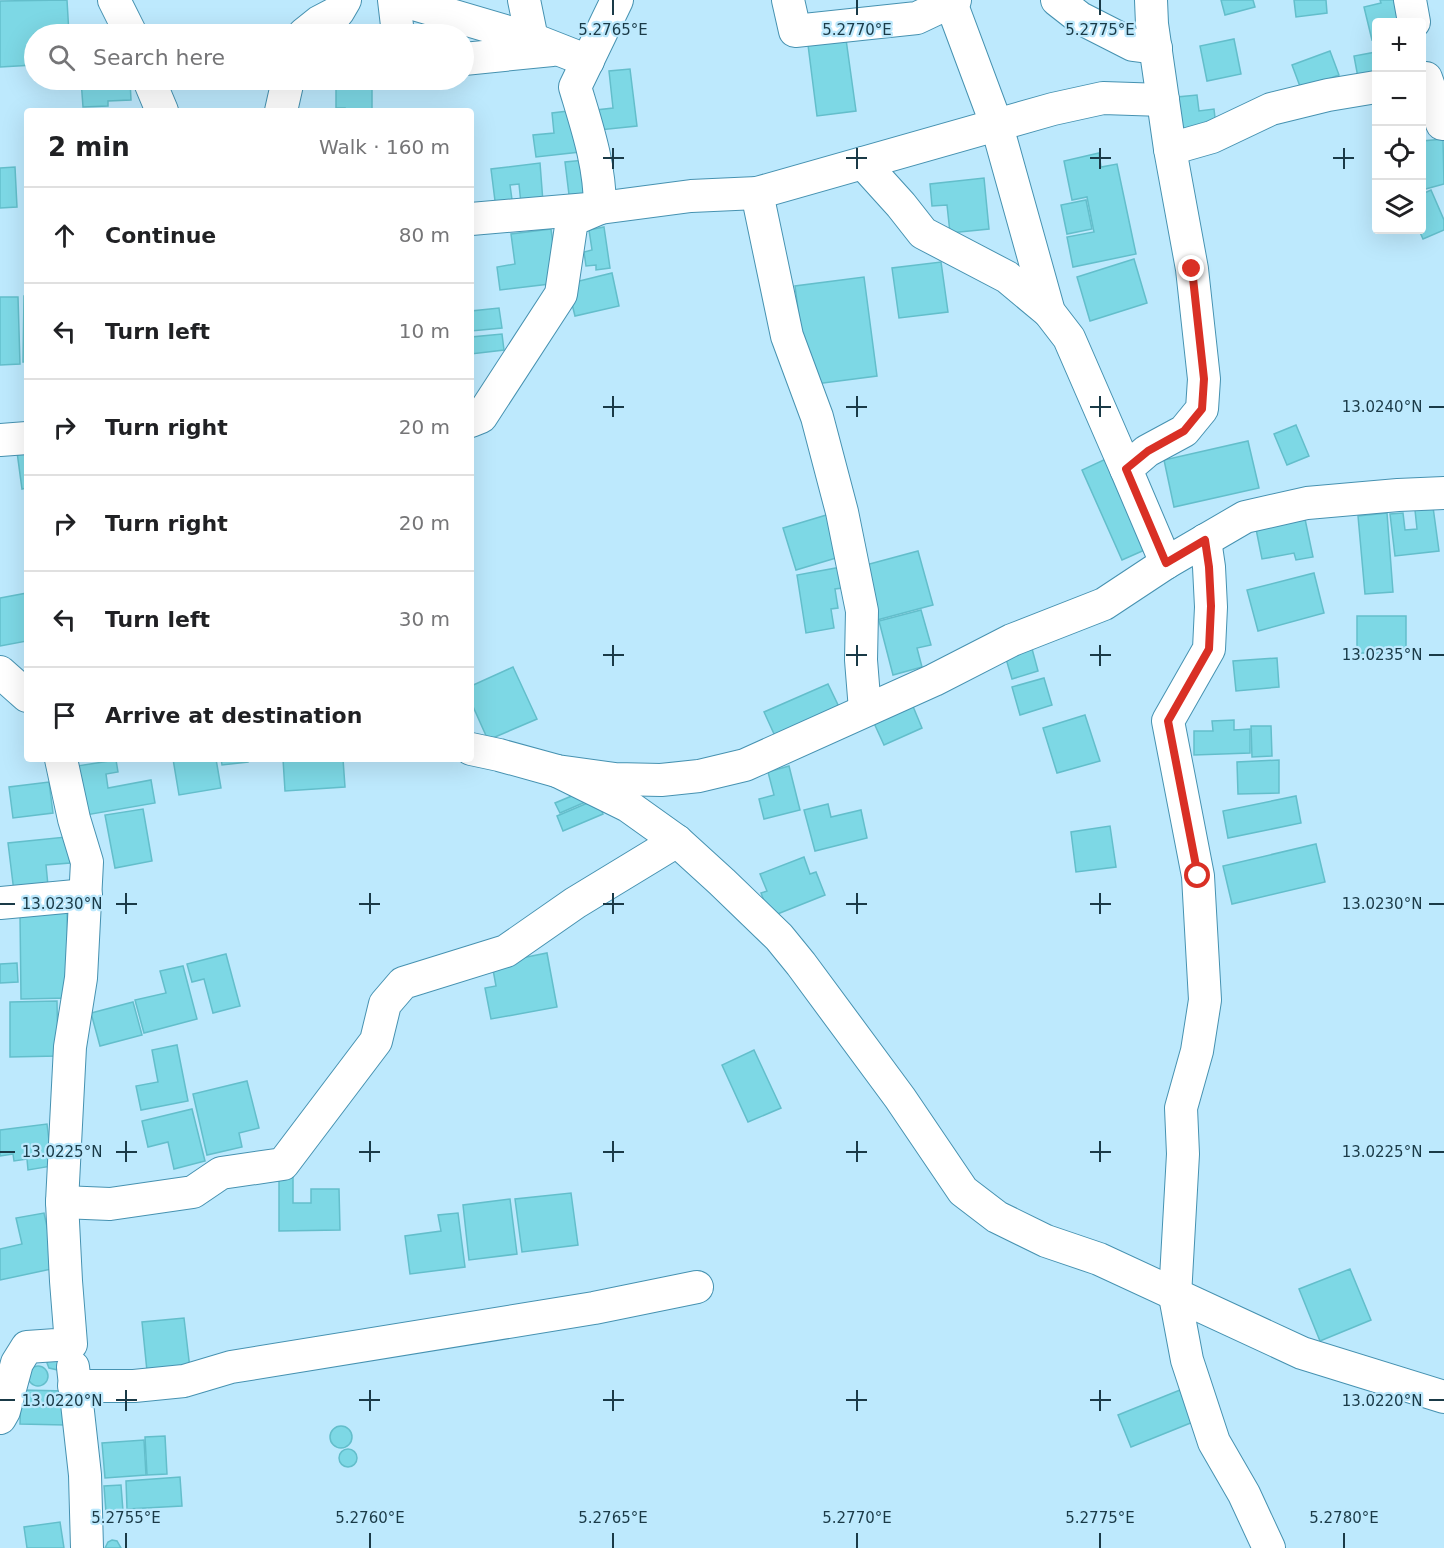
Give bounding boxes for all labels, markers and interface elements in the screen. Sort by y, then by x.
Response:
map controls [1372,18,1426,234]
button: + [1372,18,1426,72]
text: 5.2765°E [578,21,648,39]
text: 5.2770°E [822,21,892,39]
text: 5.2775°E [1065,21,1135,39]
search box [24,24,474,90]
icon: search [45,41,78,74]
text: Search here [93,45,225,70]
button: − [1372,72,1426,126]
button: locate [1372,126,1426,180]
text: 2 min [48,132,130,162]
text: Walk · 160 m [319,135,450,159]
button: layers [1372,180,1426,234]
icon: ahead [48,219,81,252]
text: Continue [105,223,216,248]
text: 80 m [399,223,450,247]
route end [1178,255,1204,281]
icon: left [48,315,81,348]
text: Turn left [105,319,210,344]
text: 10 m [399,319,450,343]
text: 13.0240°N [1342,398,1422,416]
icon: right [48,411,81,444]
text: Turn right [105,415,228,440]
text: 20 m [399,415,450,439]
icon: right [48,507,81,540]
text: Turn right [105,511,228,536]
text: 20 m [399,511,450,535]
icon: left [48,603,81,636]
text: Turn left [105,607,210,632]
text: 30 m [399,607,450,631]
text: 13.0235°N [1342,646,1422,664]
icon: arrive [48,699,81,732]
text: Arrive at destination [105,703,362,728]
route start [1184,862,1210,888]
text: 13.0230°N [22,895,102,913]
text: 13.0230°N [1342,895,1422,913]
text: 13.0225°N [22,1143,102,1161]
text: 13.0225°N [1342,1143,1422,1161]
text: 13.0220°N [22,1392,102,1410]
text: 13.0220°N [1342,1392,1422,1410]
text: 5.2755°E [91,1509,161,1527]
text: 5.2760°E [335,1509,405,1527]
text: 5.2765°E [578,1509,648,1527]
text: 5.2770°E [822,1509,892,1527]
text: 5.2775°E [1065,1509,1135,1527]
text: 5.2780°E [1309,1509,1379,1527]

